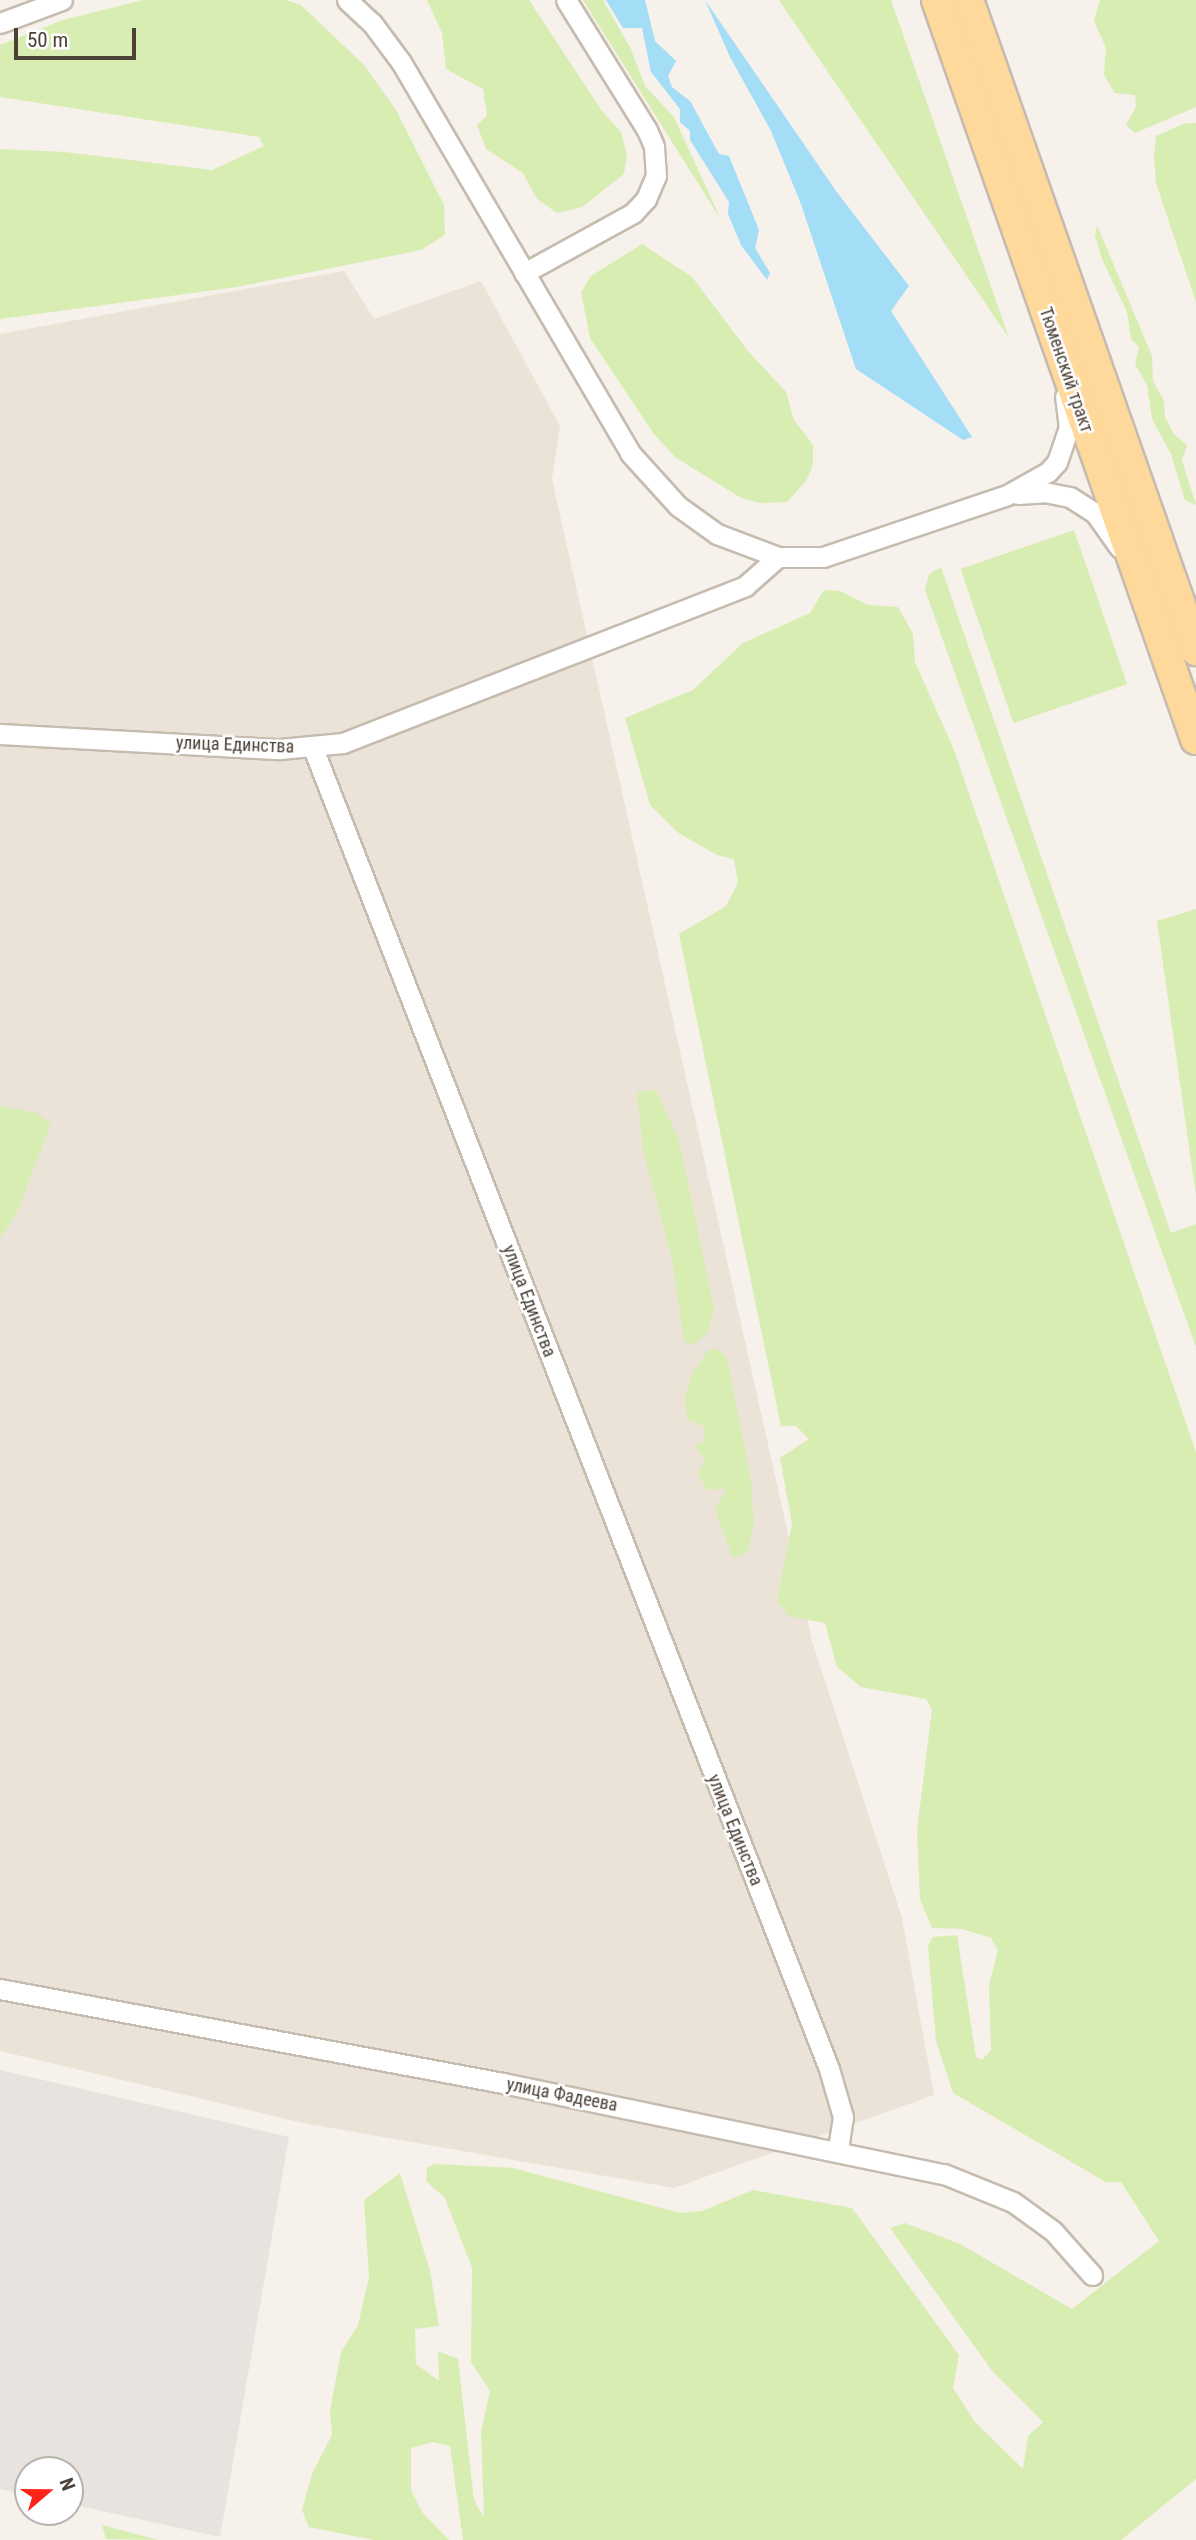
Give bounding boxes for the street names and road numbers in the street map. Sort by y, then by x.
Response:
street label: Тюменский тракт [1034,304,1098,436]
street label: улица Единства [176,732,294,758]
street label: улица Единства [498,1242,560,1360]
street label: улица Единства [703,1771,767,1889]
street label: улица Фадеева [505,2074,619,2116]

